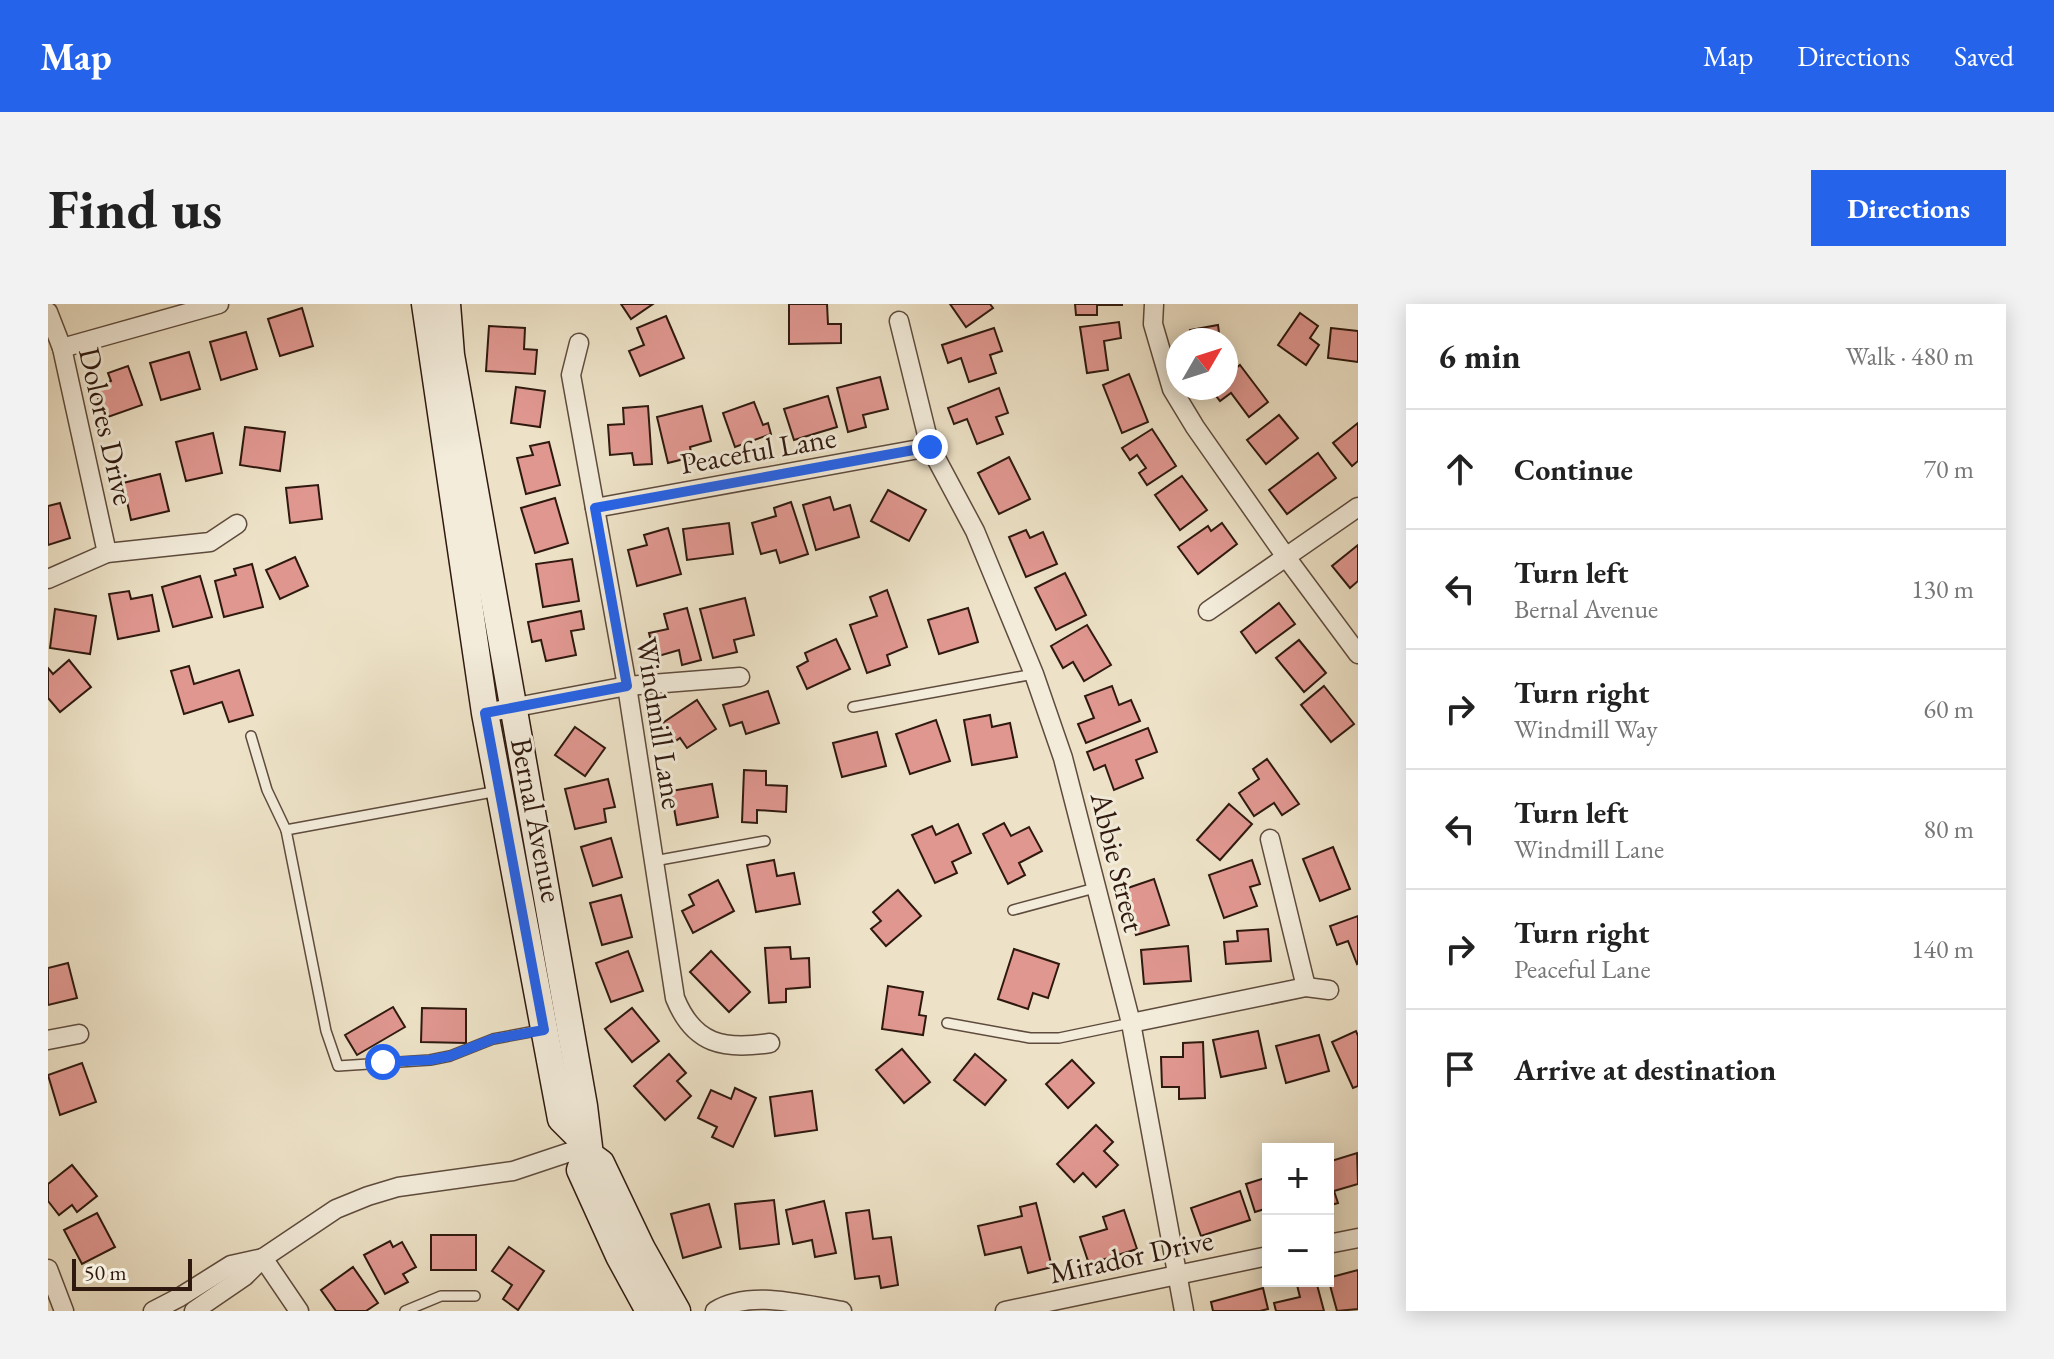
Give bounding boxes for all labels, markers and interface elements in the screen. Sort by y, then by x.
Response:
text: Map [40,32,112,81]
text: Map [1703,38,1753,74]
text: Directions [1797,38,1910,74]
text: Saved [1954,38,2014,74]
button: Directions [1811,170,2006,246]
text: Find us [48,172,222,245]
north arrow [1166,328,1238,400]
text: 6 min [1438,334,1521,378]
text: Walk · 480 m [1846,339,1974,373]
street label: Dolores Drive [70,343,144,509]
street label: Peaceful Lane [677,417,839,483]
route end [912,429,948,465]
icon: ahead [1438,447,1482,491]
text: Continue [1514,450,1633,489]
text: 70 m [1924,452,1974,486]
text: Turn left [1514,553,1628,592]
icon: left [1438,567,1482,611]
text: 130 m [1911,572,1974,606]
text: Bernal Avenue [1514,592,1658,626]
street label: Windmill Lane [627,634,693,812]
text: Turn right [1514,673,1650,712]
icon: right [1438,687,1482,731]
text: 60 m [1924,692,1974,726]
text: Windmill Way [1514,712,1658,746]
street label: Bernal Avenue [502,735,572,905]
street label: Abbie Street [1082,787,1154,936]
text: Turn left [1514,793,1628,832]
icon: left [1438,807,1482,851]
text: 80 m [1924,812,1974,846]
text: Windmill Lane [1514,832,1664,866]
text: Turn right [1514,913,1650,952]
icon: right [1438,927,1482,971]
text: 140 m [1911,932,1974,966]
text: Peaceful Lane [1514,952,1651,986]
route start [365,1044,401,1080]
icon: arrive [1438,1047,1482,1091]
text: Arrive at destination [1514,1050,1776,1089]
map controls [1262,1143,1334,1287]
button: + [1262,1143,1334,1215]
button: − [1262,1215,1334,1287]
street label: Mirador Drive [1046,1220,1216,1292]
scale bar [72,1255,192,1291]
text: 50 m [84,1258,127,1287]

